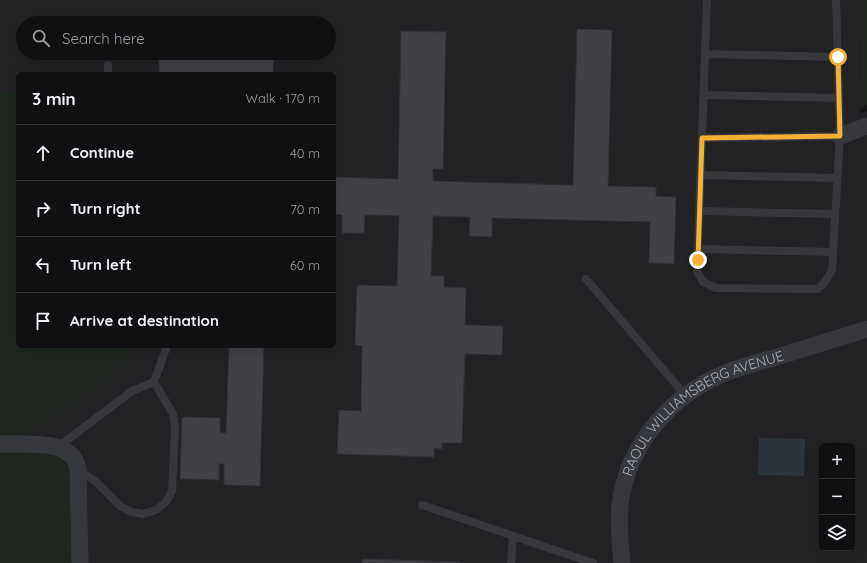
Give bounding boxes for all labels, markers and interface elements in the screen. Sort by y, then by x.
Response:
search box [16,16,336,60]
icon: search [30,27,52,49]
text: Search here [62,29,145,48]
route start [829,48,847,66]
text: 3 min [32,88,76,109]
text: Walk · 170 m [245,90,320,106]
icon: ahead [32,142,54,164]
text: Continue [70,143,134,162]
text: 40 m [290,145,320,161]
icon: right [32,198,54,220]
text: Turn right [70,199,141,218]
text: 70 m [290,201,320,217]
route end [689,251,707,269]
icon: left [32,254,54,276]
text: Turn left [70,255,132,274]
text: 60 m [290,257,320,273]
icon: arrive [32,310,54,332]
text: Arrive at destination [70,311,219,330]
street label: RAOUL WILLIAMSBERG AVENUE [618,346,786,479]
map controls [819,443,855,551]
button: + [819,443,855,479]
button: − [819,479,855,515]
button: layers [819,515,855,551]

